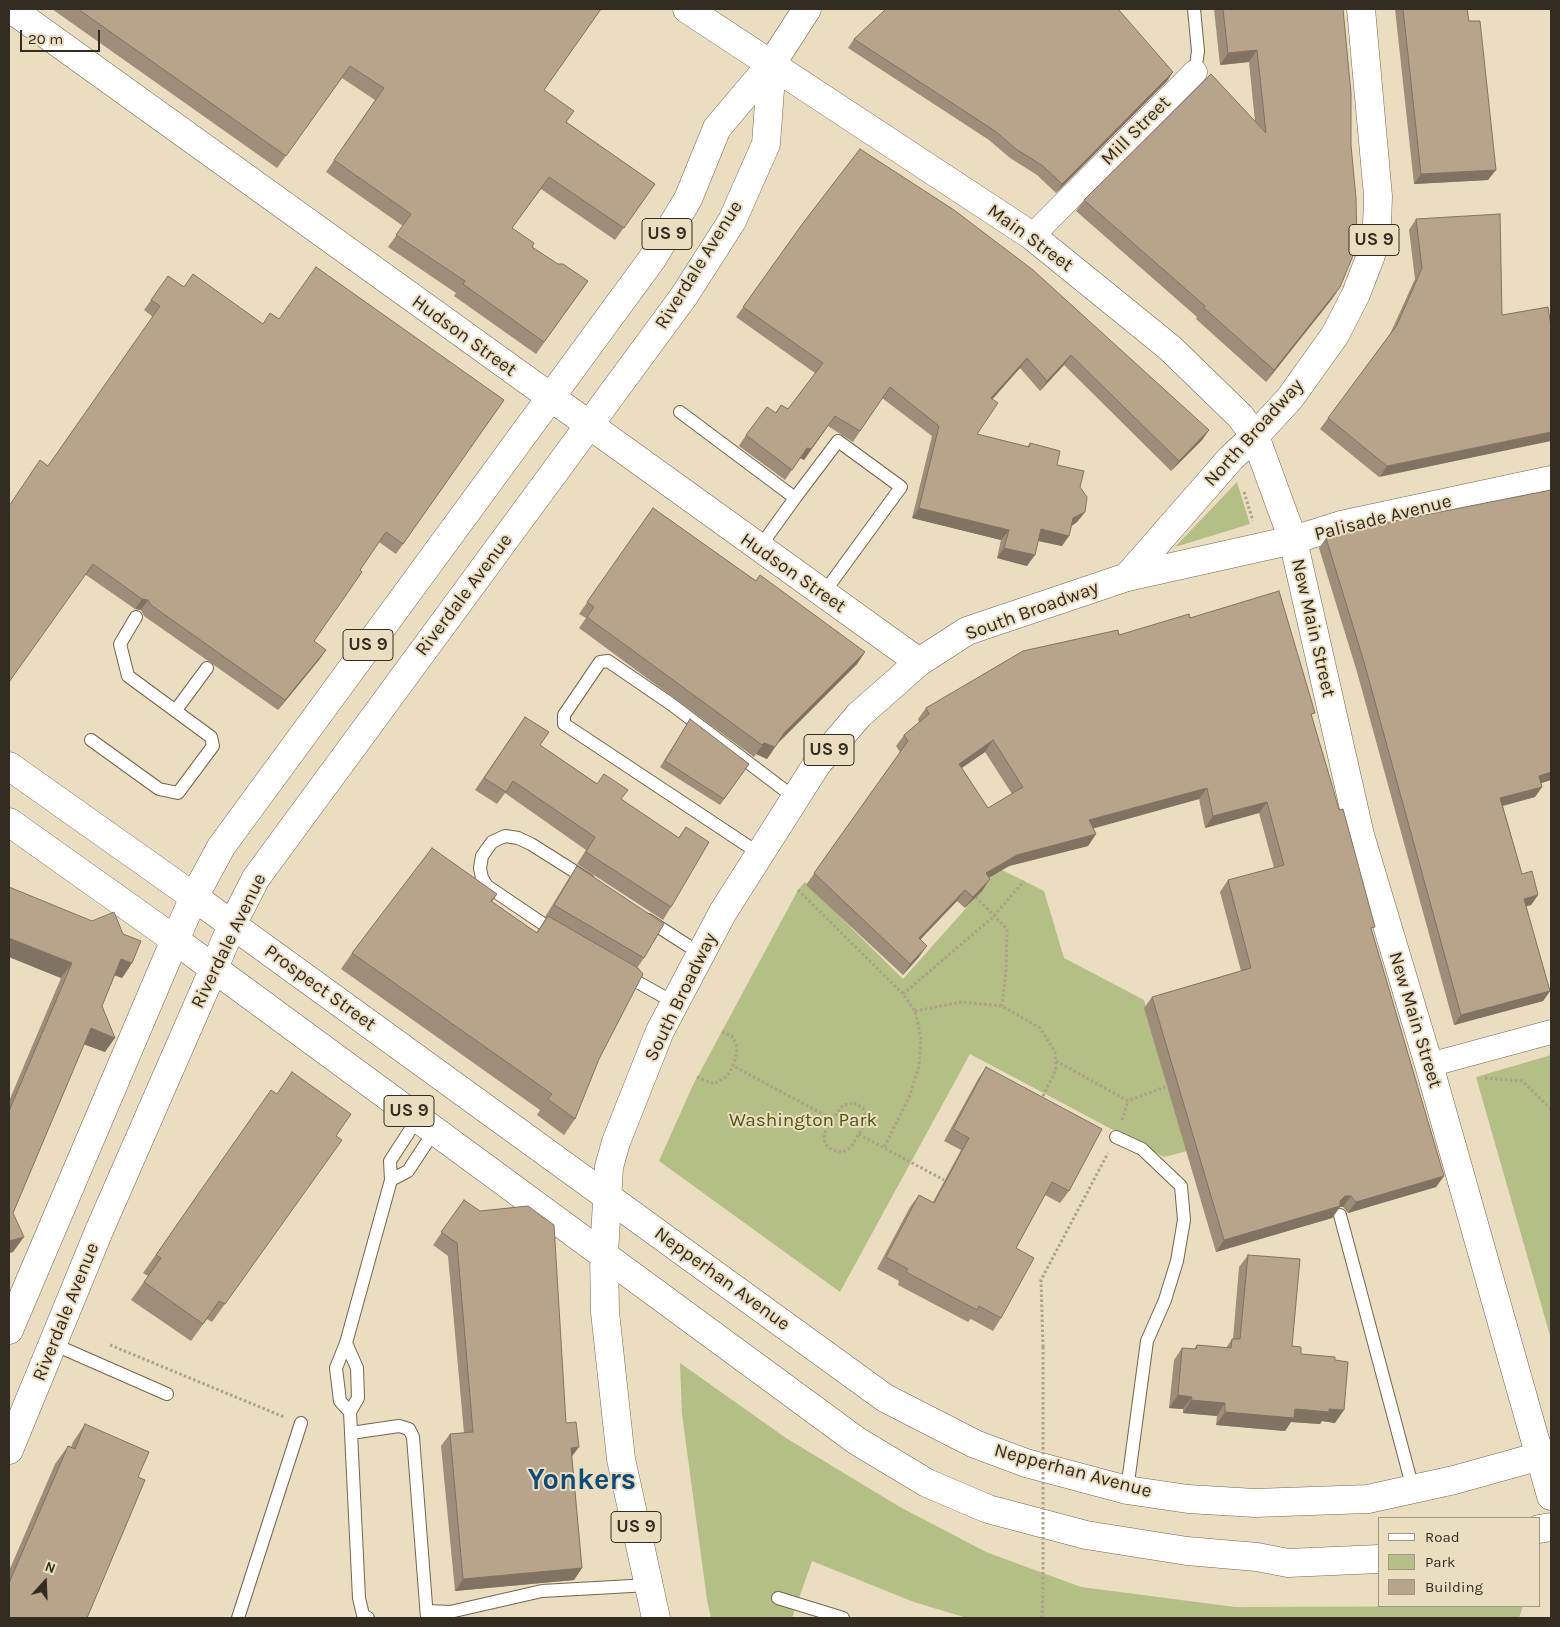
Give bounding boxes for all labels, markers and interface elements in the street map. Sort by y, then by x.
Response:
scale bar [22,20,102,52]
text: 20 m [28,30,63,48]
street label: Mill Street [1096,91,1176,171]
street label: Riverdale Avenue [650,196,748,334]
street label: Main Street [983,199,1077,277]
road number: US 9 [642,218,692,250]
road number: US 9 [1349,224,1399,256]
street label: Hudson Street [407,290,521,382]
street label: North Broadway [1200,374,1308,492]
street label: Palisade Avenue [1312,490,1454,546]
street label: Hudson Street [736,528,850,618]
street label: Riverdale Avenue [411,529,517,661]
street label: New Main Street [1286,557,1340,699]
street label: South Broadway [962,576,1102,646]
road number: US 9 [343,630,393,660]
road number: US 9 [804,734,854,766]
street label: Riverdale Avenue [186,870,272,1012]
street label: South Broadway [640,929,722,1065]
street label: Prospect Street [260,940,380,1036]
street label: New Main Street [1383,949,1447,1091]
road number: US 9 [384,1096,434,1126]
park label: Washington Park [729,1110,877,1132]
street label: Nepperhan Avenue [650,1222,794,1336]
street label: Riverdale Avenue [28,1239,104,1385]
street label: Nepperhan Avenue [992,1439,1154,1503]
district label: Yonkers [528,1464,636,1498]
road number: US 9 [611,1511,661,1542]
legend [1378,1517,1540,1607]
text: Road [1425,1528,1460,1546]
text: Park [1425,1553,1455,1571]
north arrow [20,1557,70,1607]
text: N [43,1558,58,1577]
text: Building [1425,1578,1483,1596]

